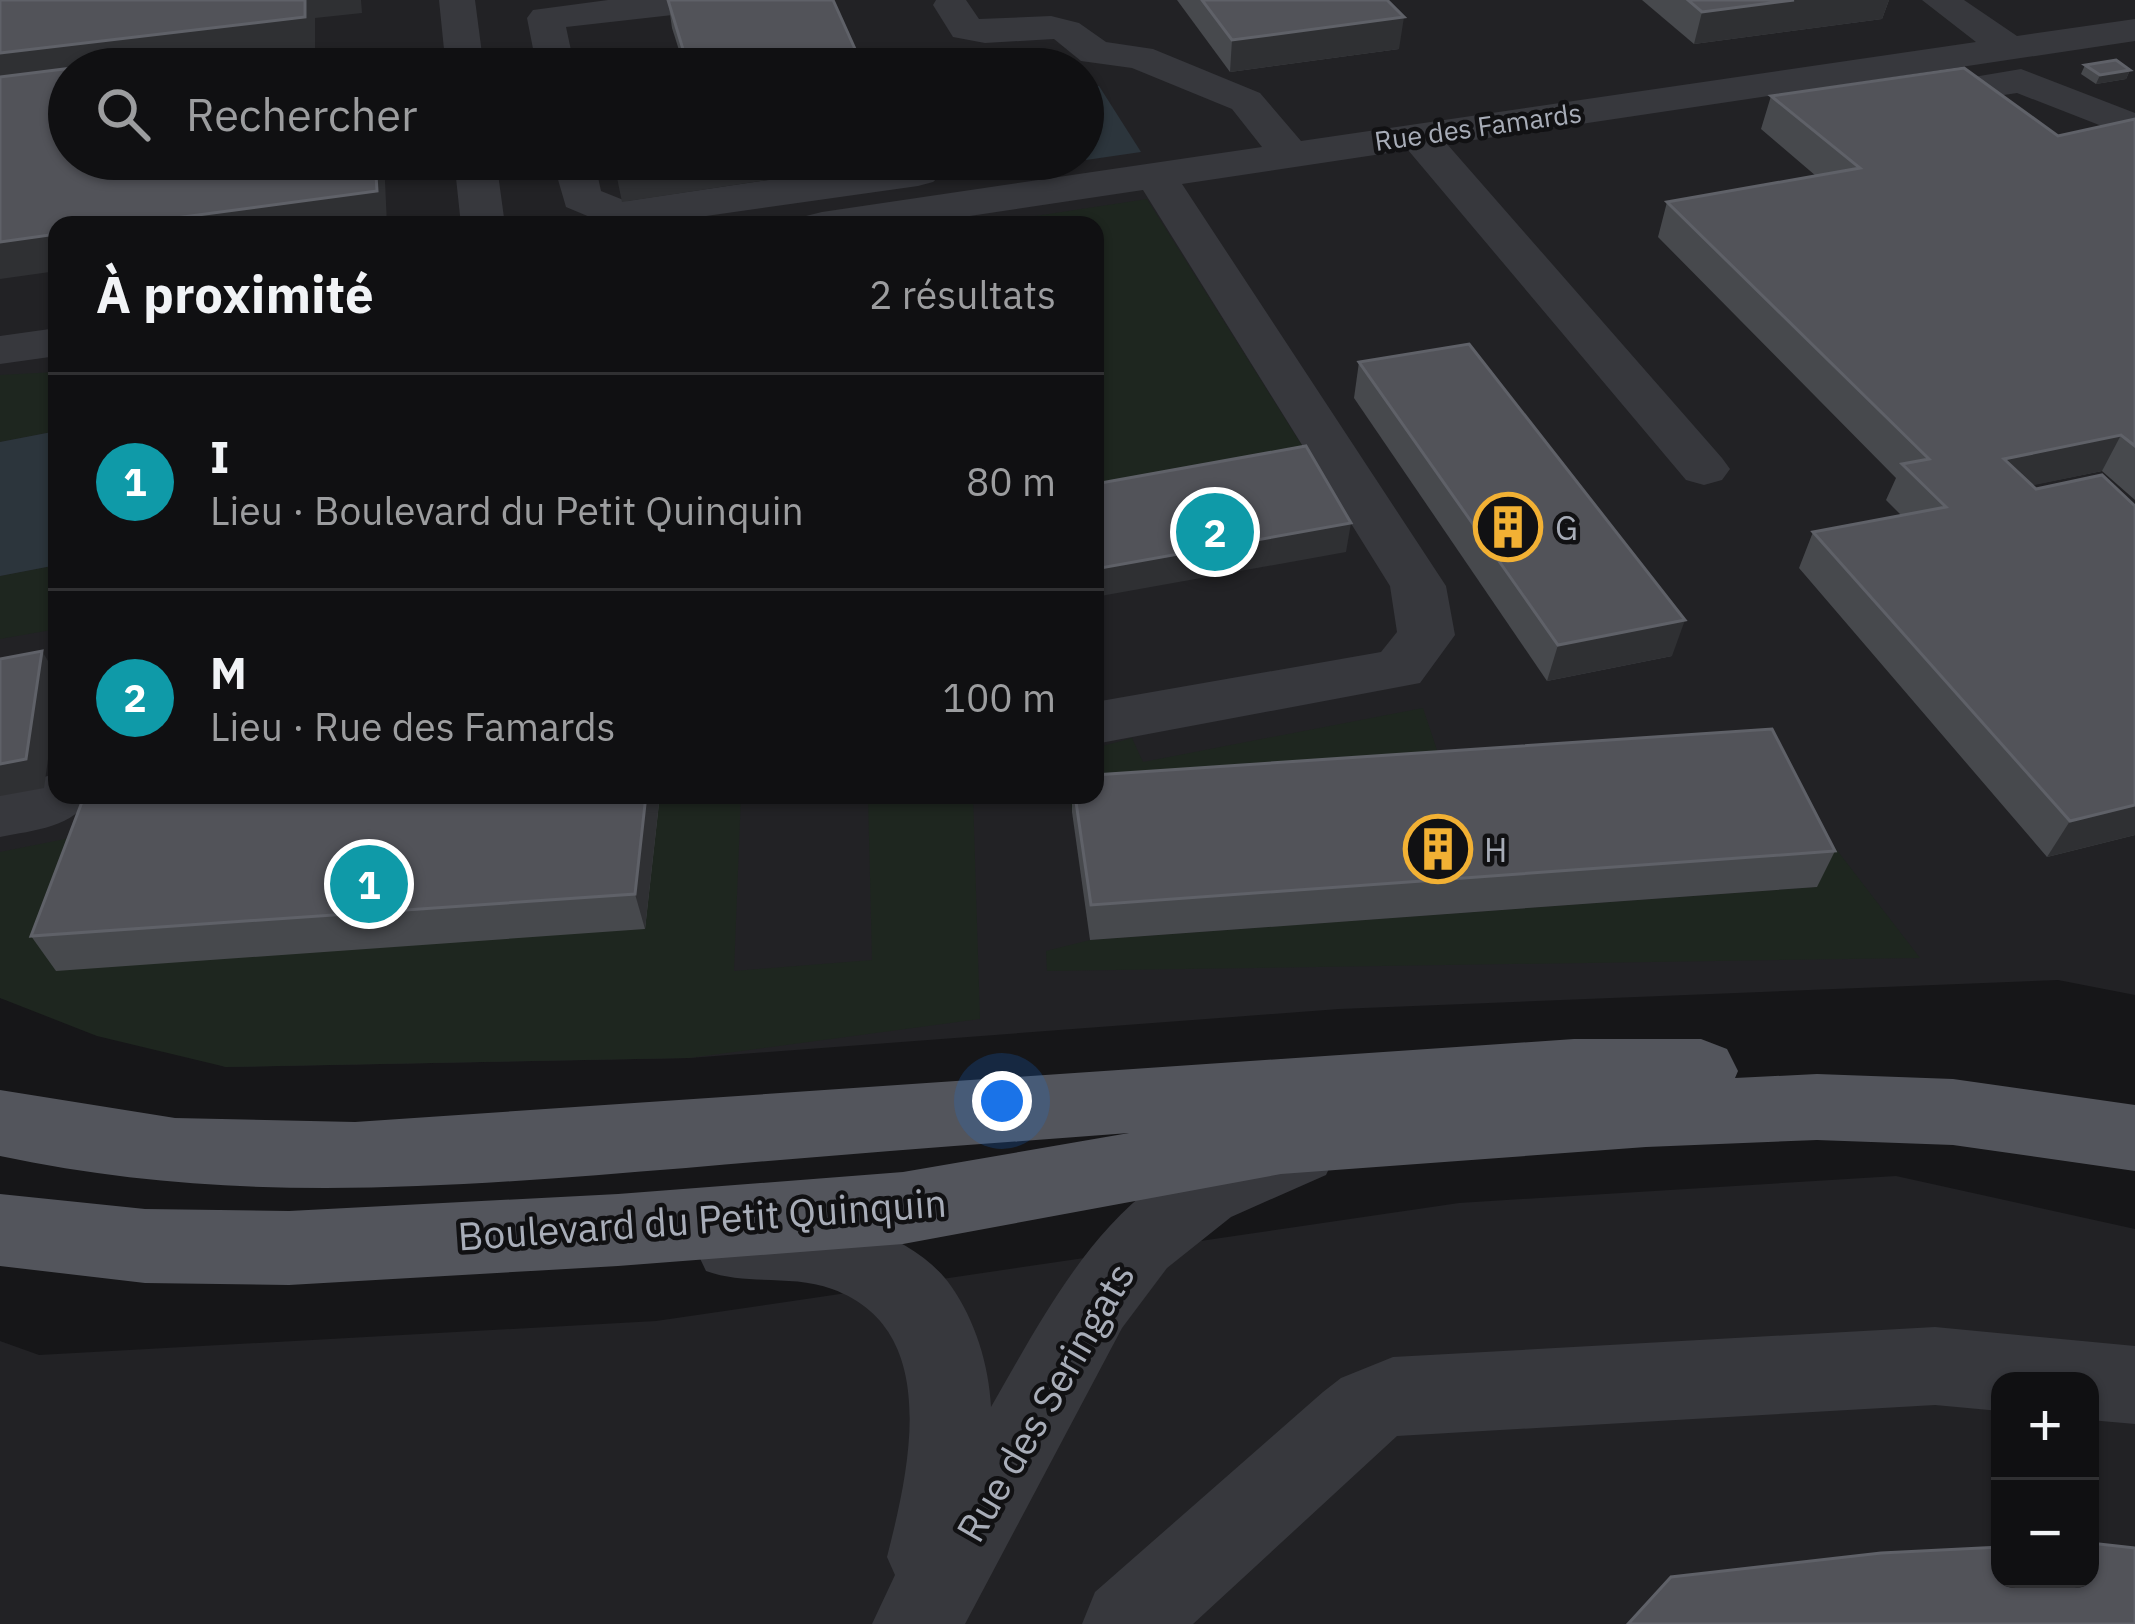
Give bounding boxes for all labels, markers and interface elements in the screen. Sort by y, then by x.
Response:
search box [48,48,1104,180]
icon: search [90,81,156,147]
text: Rechercher [186,85,417,143]
street label: Rue des Famards [1372,94,1584,158]
text: À proximité [96,261,374,327]
text: 2 résultats [869,269,1056,320]
text: I [210,427,229,485]
text: 1 [123,456,147,507]
text: 80 m [966,456,1056,507]
text: Lieu · Boulevard du Petit Quinquin [210,485,804,536]
pin: 2 [1176,487,1254,577]
building icon: G [1473,492,1543,562]
place label: G [1555,506,1578,549]
text: M [210,643,247,701]
text: 2 [123,672,147,723]
text: 100 m [943,672,1056,723]
text: Lieu · Rue des Famards [210,701,616,752]
building icon: H [1403,814,1473,884]
place label: H [1484,828,1507,871]
pin: 1 [330,839,408,929]
your location [972,1071,1032,1131]
street label: Boulevard du Petit Quinquin [456,1176,948,1262]
street label: Rue des Seringats [944,1253,1146,1551]
map controls [1991,1372,2099,1588]
button: + [1991,1372,2099,1480]
button: − [1991,1480,2099,1588]

